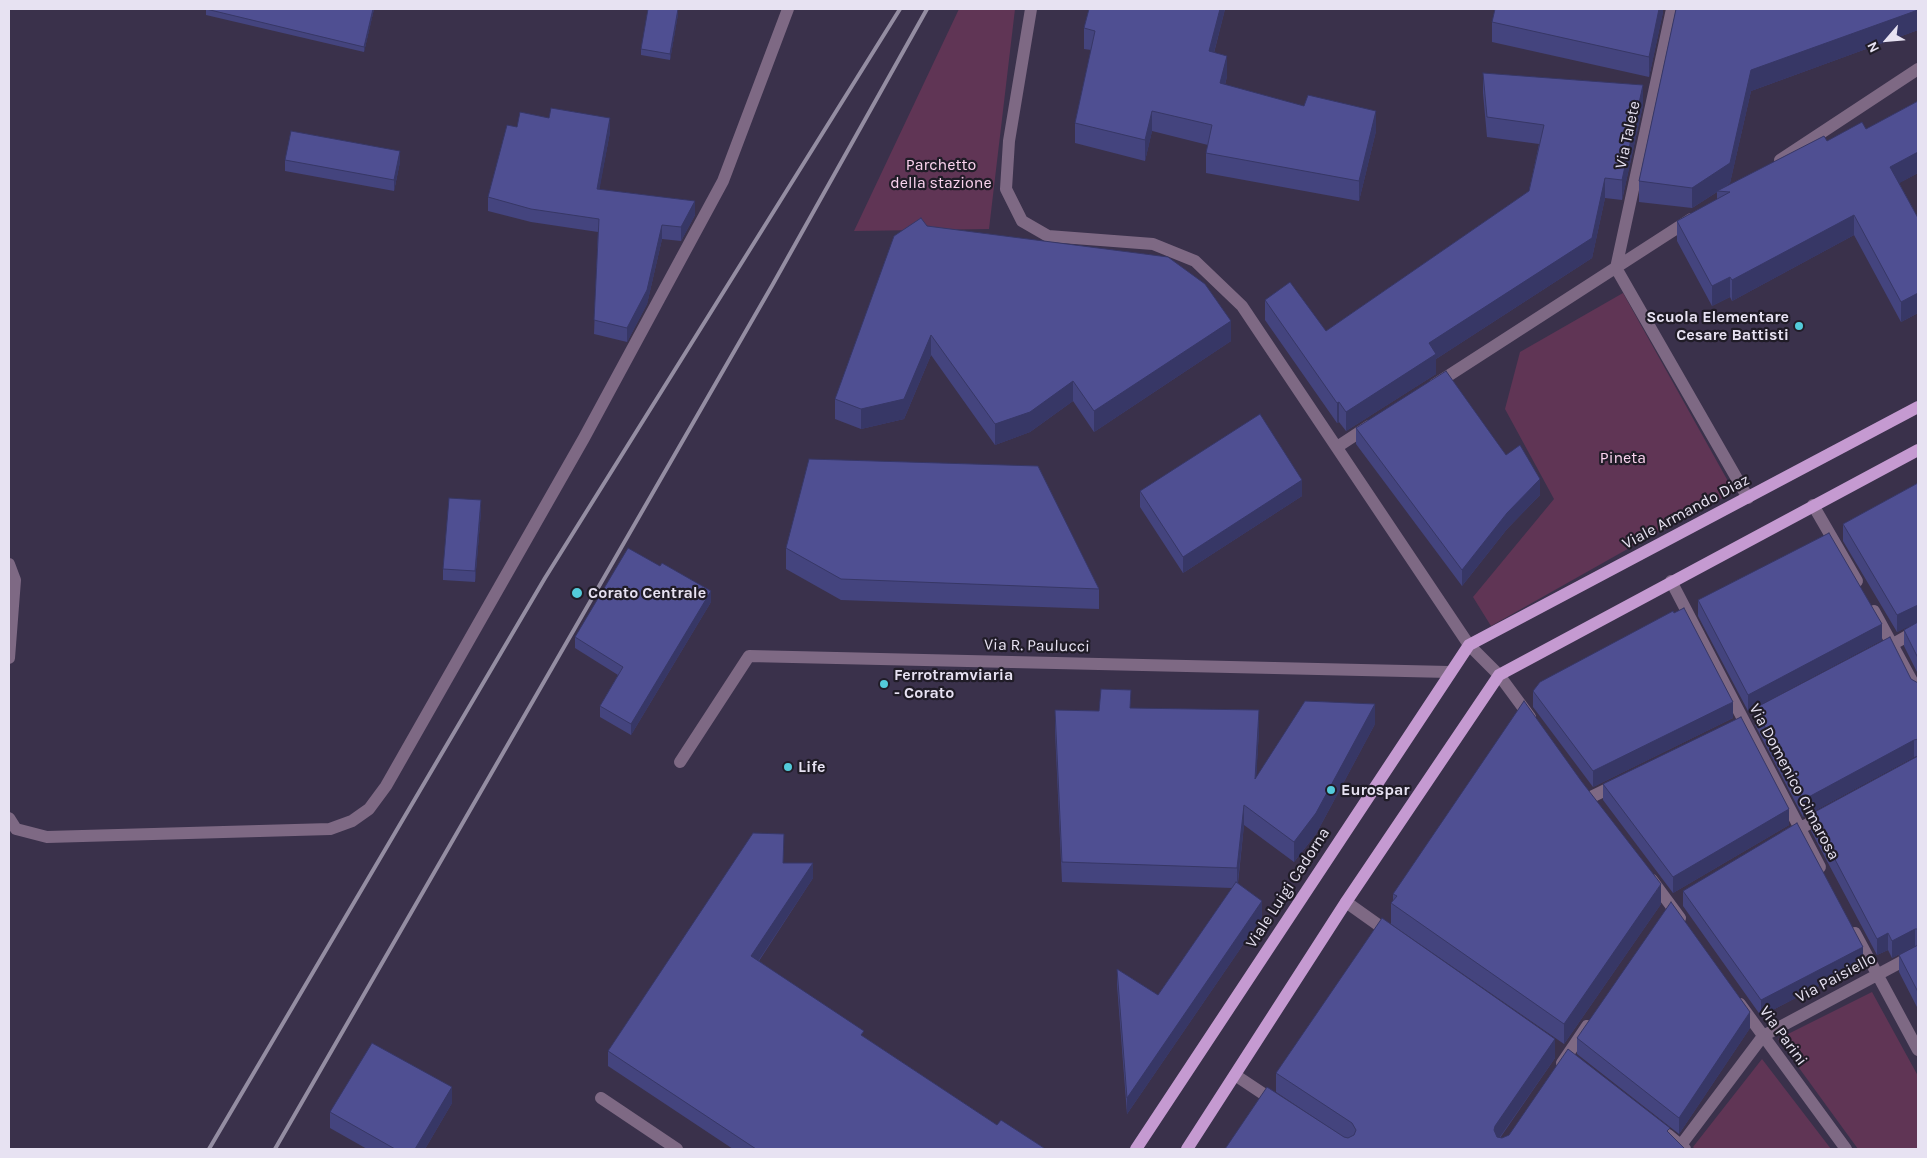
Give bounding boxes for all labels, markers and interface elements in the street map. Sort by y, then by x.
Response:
north arrow [1862,15,1912,65]
text: N [1863,39,1883,55]
street label: Via Talete [1611,99,1645,171]
park label: Parchetto della stazione [890,155,992,193]
place label: Scuola Elementare Cesare Battisti [1646,307,1789,345]
marker: Scuola Elementare Cesare Battisti [1793,320,1805,332]
park label: Pineta [1600,448,1646,468]
street label: Viale Armando Diaz [1619,470,1753,554]
place label: Corato Centrale [588,583,706,603]
marker: Corato Centrale [570,586,584,600]
street label: Via R. Paulucci [984,635,1090,657]
place label: Ferrotramviaria - Corato [894,665,1013,703]
marker: Ferrotramviaria - Corato [878,678,890,690]
street label: Via Domenico Cimarosa [1745,701,1843,863]
place label: Life [798,757,826,777]
marker: Life [782,761,794,773]
place label: Eurospar [1341,780,1410,800]
marker: Eurospar [1325,784,1337,796]
street label: Viale Luigi Cadorna [1242,824,1334,952]
street label: Via Paisiello [1793,949,1879,1007]
street label: Via Parini [1755,1002,1811,1070]

